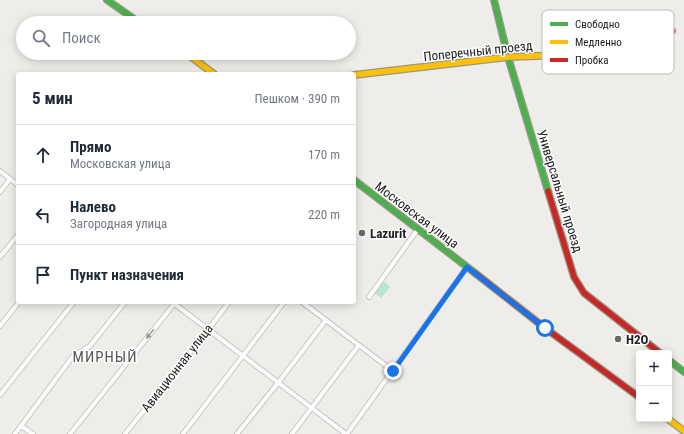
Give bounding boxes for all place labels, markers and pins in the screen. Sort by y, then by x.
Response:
place label: Lazurit [370,226,406,241]
marker: Lazurit [357,228,367,238]
place label: Н2О [626,332,649,347]
marker: Н2О [613,334,623,344]

